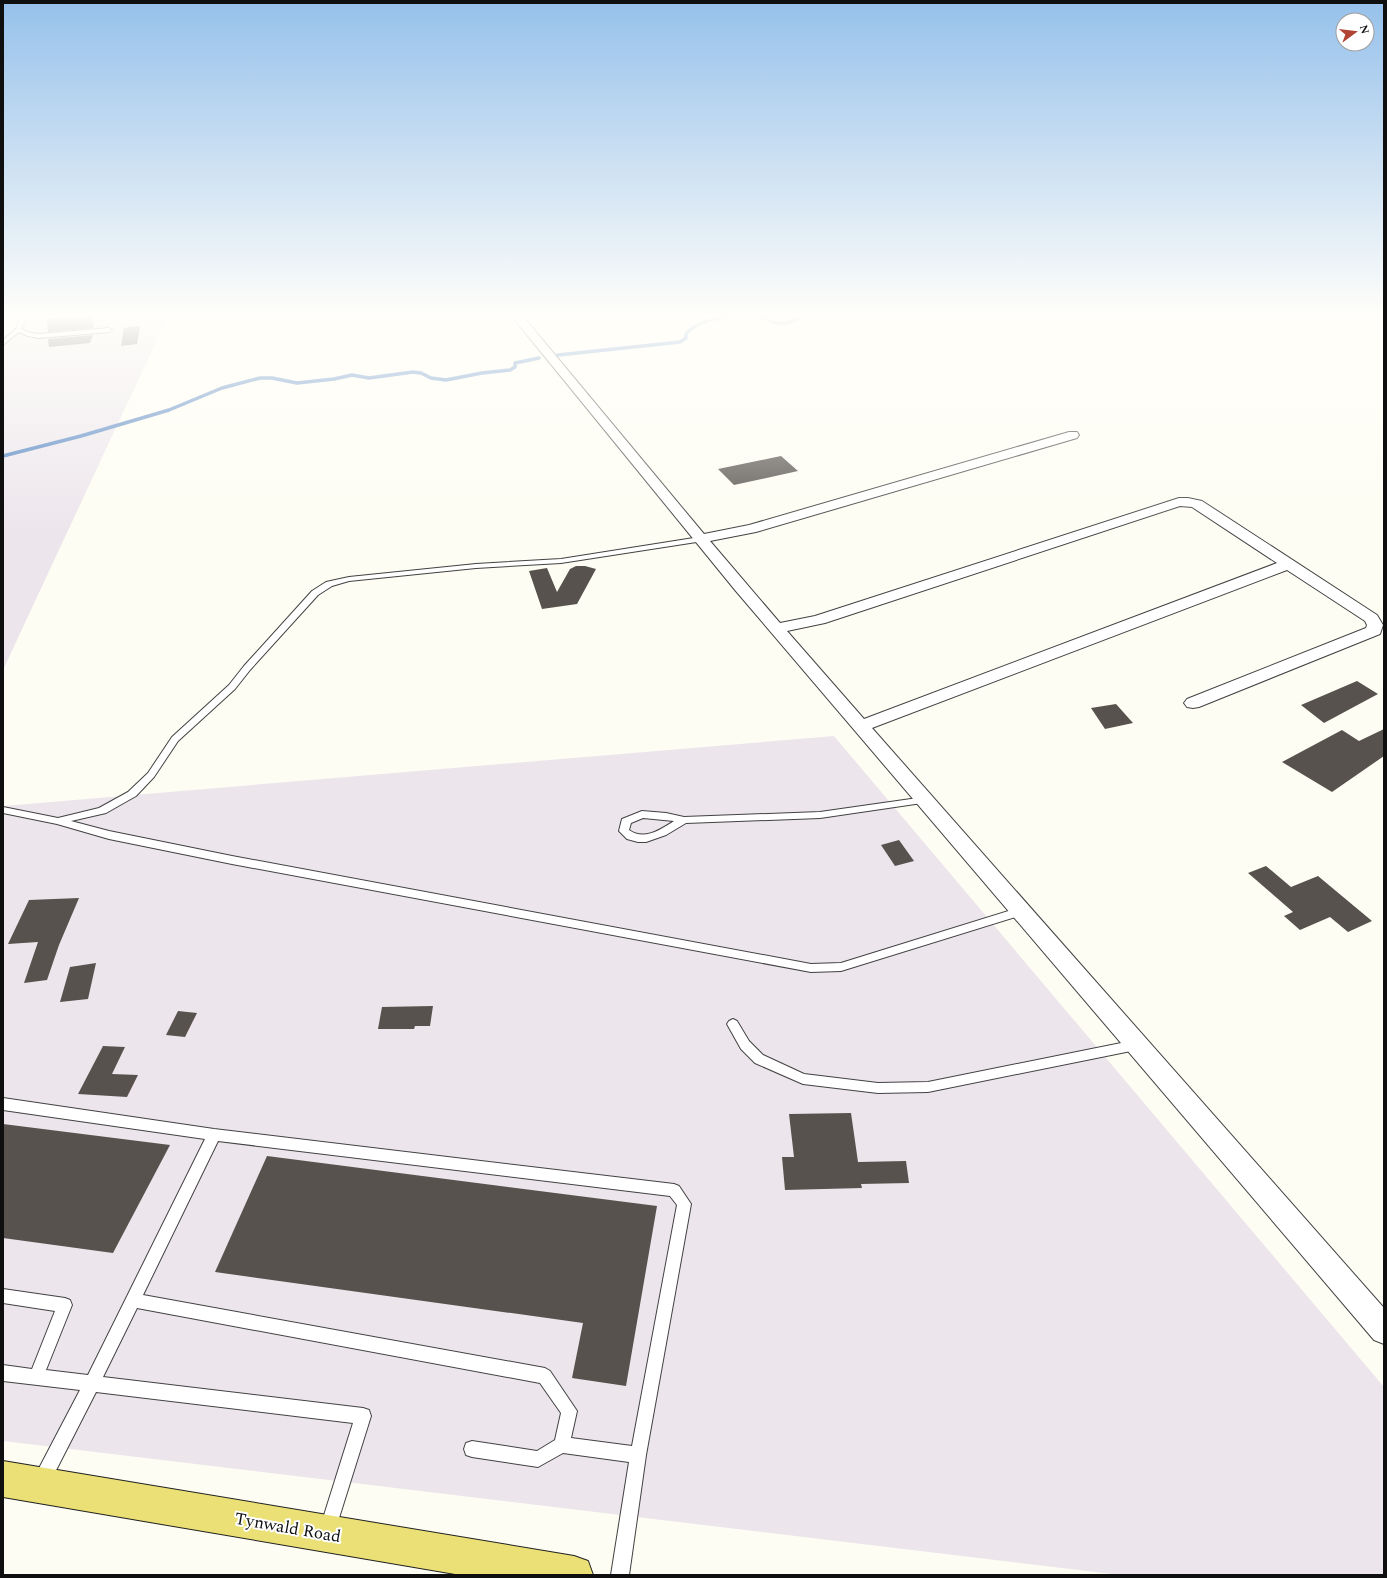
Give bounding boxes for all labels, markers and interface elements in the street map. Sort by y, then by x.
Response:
north arrow [1335,12,1375,52]
text: N [1355,23,1374,36]
street label: Tynwald Road [233,1506,343,1550]

